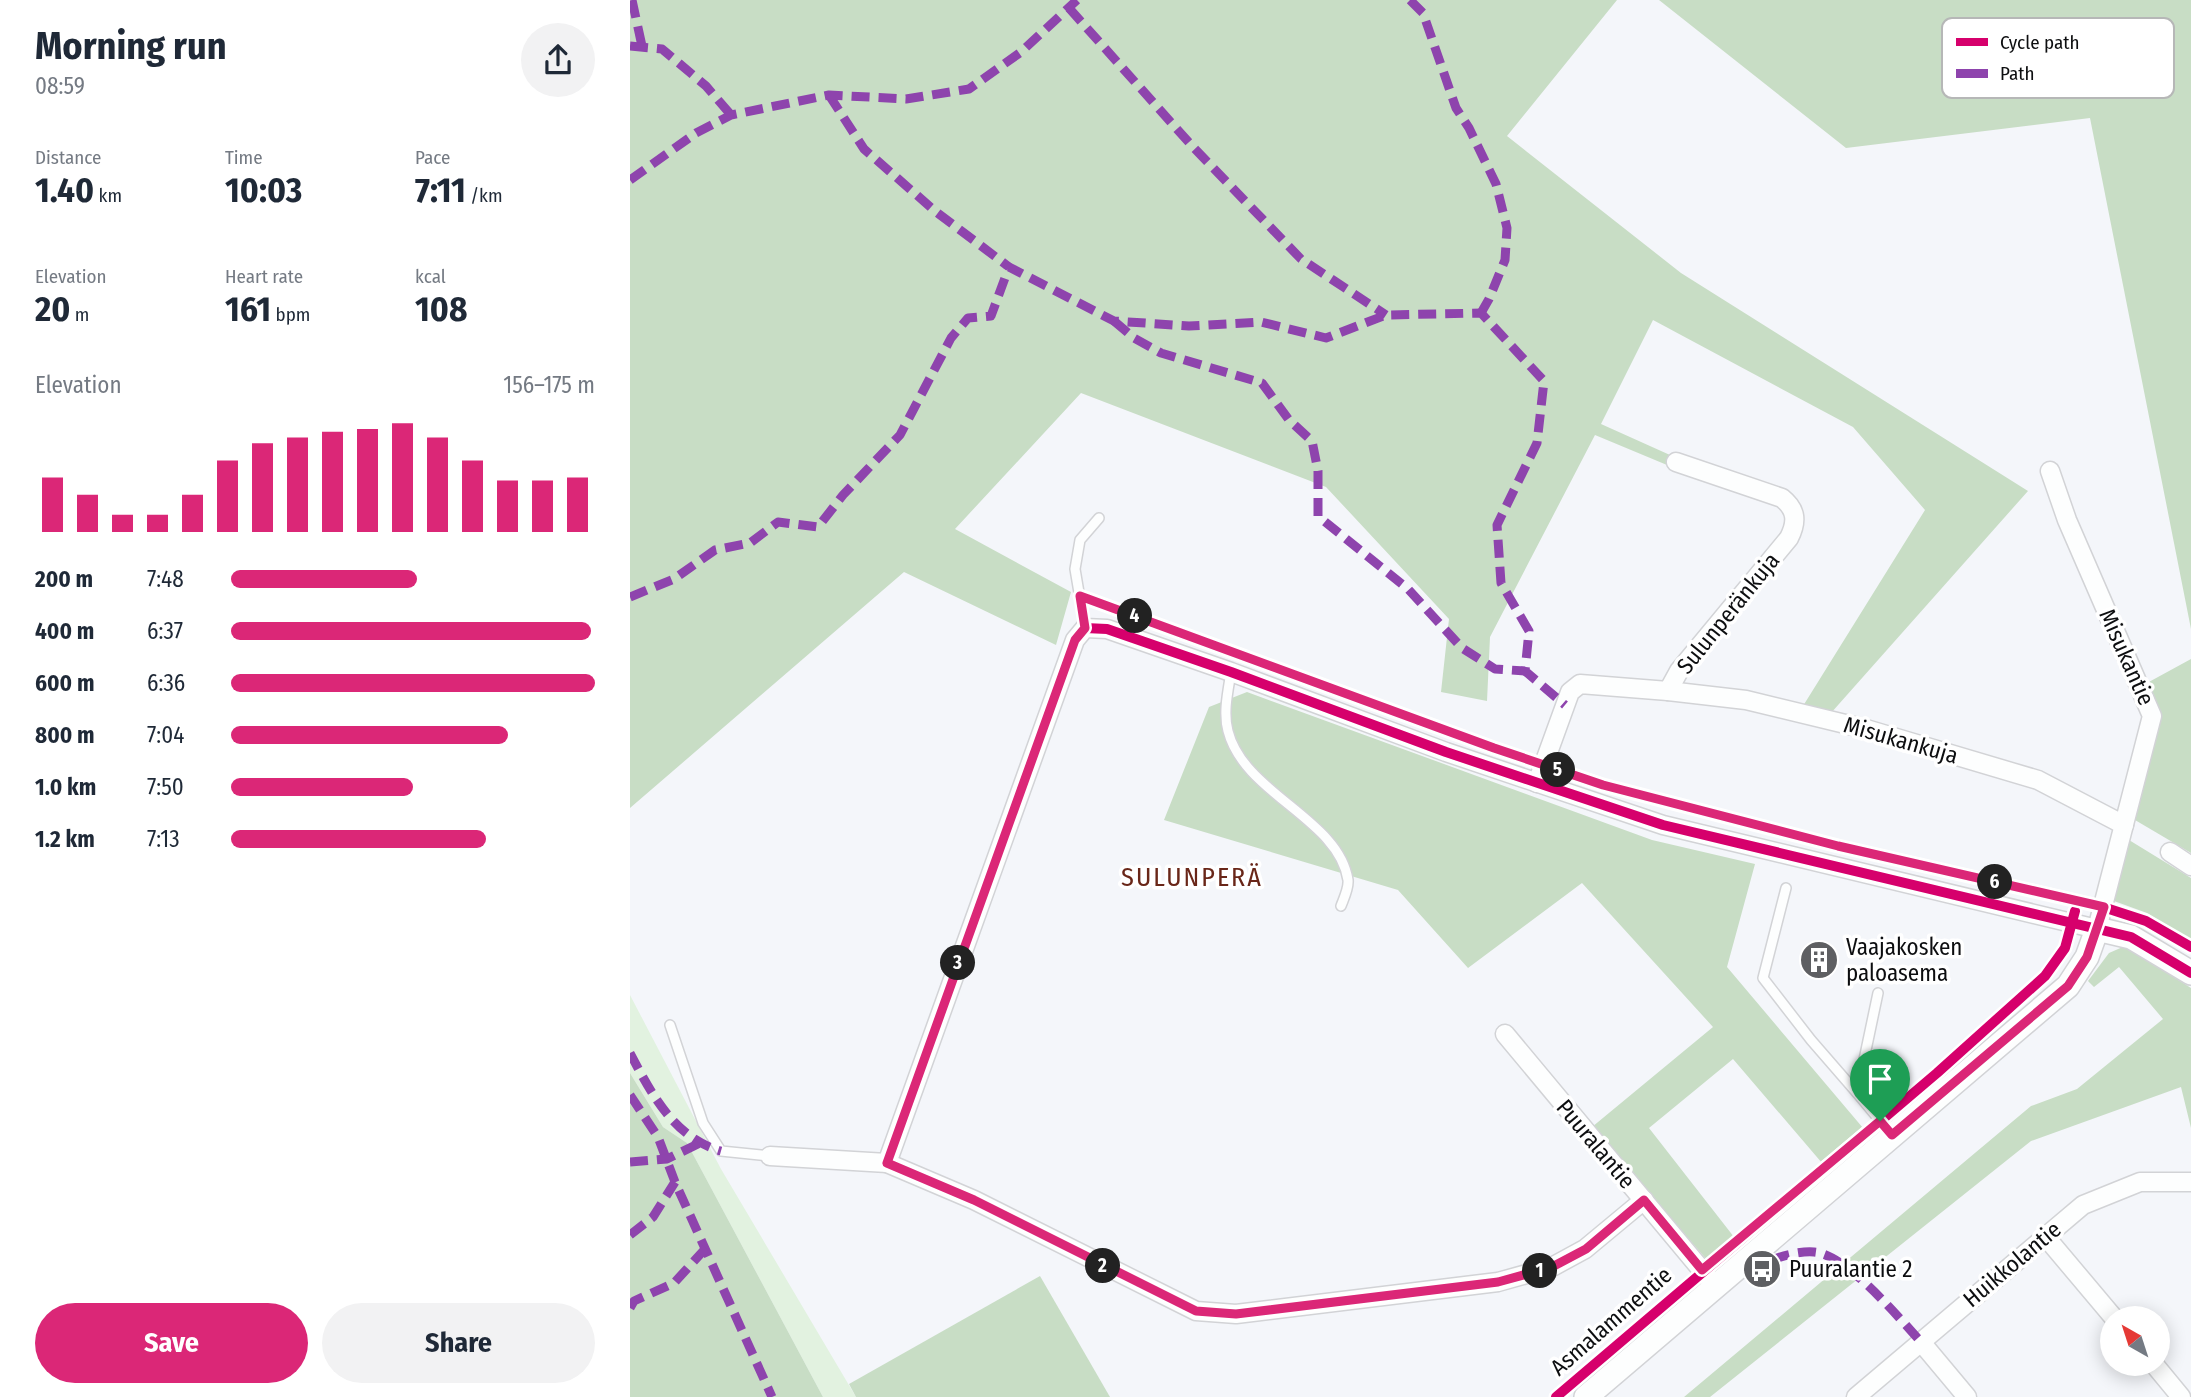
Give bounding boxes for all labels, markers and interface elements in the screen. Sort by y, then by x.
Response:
legend [1942,18,2174,98]
text: Morning run [35,23,227,69]
button: share [521,23,595,97]
text: Cycle path [2000,31,2079,54]
text: Path [2000,62,2035,85]
text: 08:59 [35,72,85,100]
text: Distance [35,146,102,169]
text: Time [225,146,263,169]
text: Pace [415,146,450,169]
text: 1.40 [35,169,94,211]
text: 10:03 [225,169,302,211]
text: 7:11 [415,169,466,211]
text: km [94,184,122,207]
text: /km [466,184,503,207]
text: Elevation [35,265,107,288]
text: Heart rate [225,265,303,288]
text: kcal [415,265,446,288]
text: 20 [35,288,70,330]
text: 161 [225,288,271,330]
text: 108 [415,288,467,330]
text: m [70,303,89,326]
text: bpm [271,303,310,326]
text: Elevation [35,371,122,399]
text: 156–175 m [503,371,595,399]
street label: Sulunperänkuja [1671,547,1785,679]
text: 200 m [35,565,93,593]
text: 7:48 [147,565,184,593]
pin: 4 [1118,598,1152,634]
text: 4 [1130,604,1139,627]
street label: Misukantie [2093,605,2161,709]
text: 400 m [35,617,94,645]
text: 6:37 [147,617,183,645]
text: 600 m [35,669,94,697]
text: 6:36 [147,669,185,697]
street label: Misukankuja [1841,710,1961,770]
text: 800 m [35,721,95,749]
text: 7:04 [147,721,184,749]
pin: 5 [1541,752,1576,788]
text: 5 [1553,758,1562,781]
text: 1.0 km [35,773,96,801]
text: 7:50 [147,773,184,801]
text: 1.2 km [35,825,95,853]
text: 7:13 [147,825,180,853]
district label: SULUNPERÄ [1121,862,1263,893]
pin: 6 [1978,864,2012,900]
text: 6 [1990,870,1999,893]
place label: Vaajakosken paloasema [1846,933,1962,987]
building icon: Vaajakosken paloasema [1798,939,1840,981]
pin: 3 [940,946,976,981]
text: 3 [953,951,962,974]
pin [1850,1049,1910,1121]
icon: arrive [1861,1060,1899,1098]
street label: Puuralantie [1551,1094,1641,1194]
street label: Huikkolantie [1957,1215,2067,1313]
pin: 2 [1086,1248,1120,1284]
bus stop icon: Puuralantie 2 [1741,1248,1783,1290]
text: 2 [1098,1254,1107,1277]
pin: 1 [1522,1254,1558,1288]
place label: Puuralantie 2 [1789,1255,1912,1283]
text: 1 [1535,1259,1544,1282]
street label: Asmalammentie [1545,1261,1677,1381]
button: Save [35,1303,308,1383]
button: Share [322,1303,595,1383]
north arrow [2100,1306,2170,1376]
map controls [2100,1306,2170,1376]

